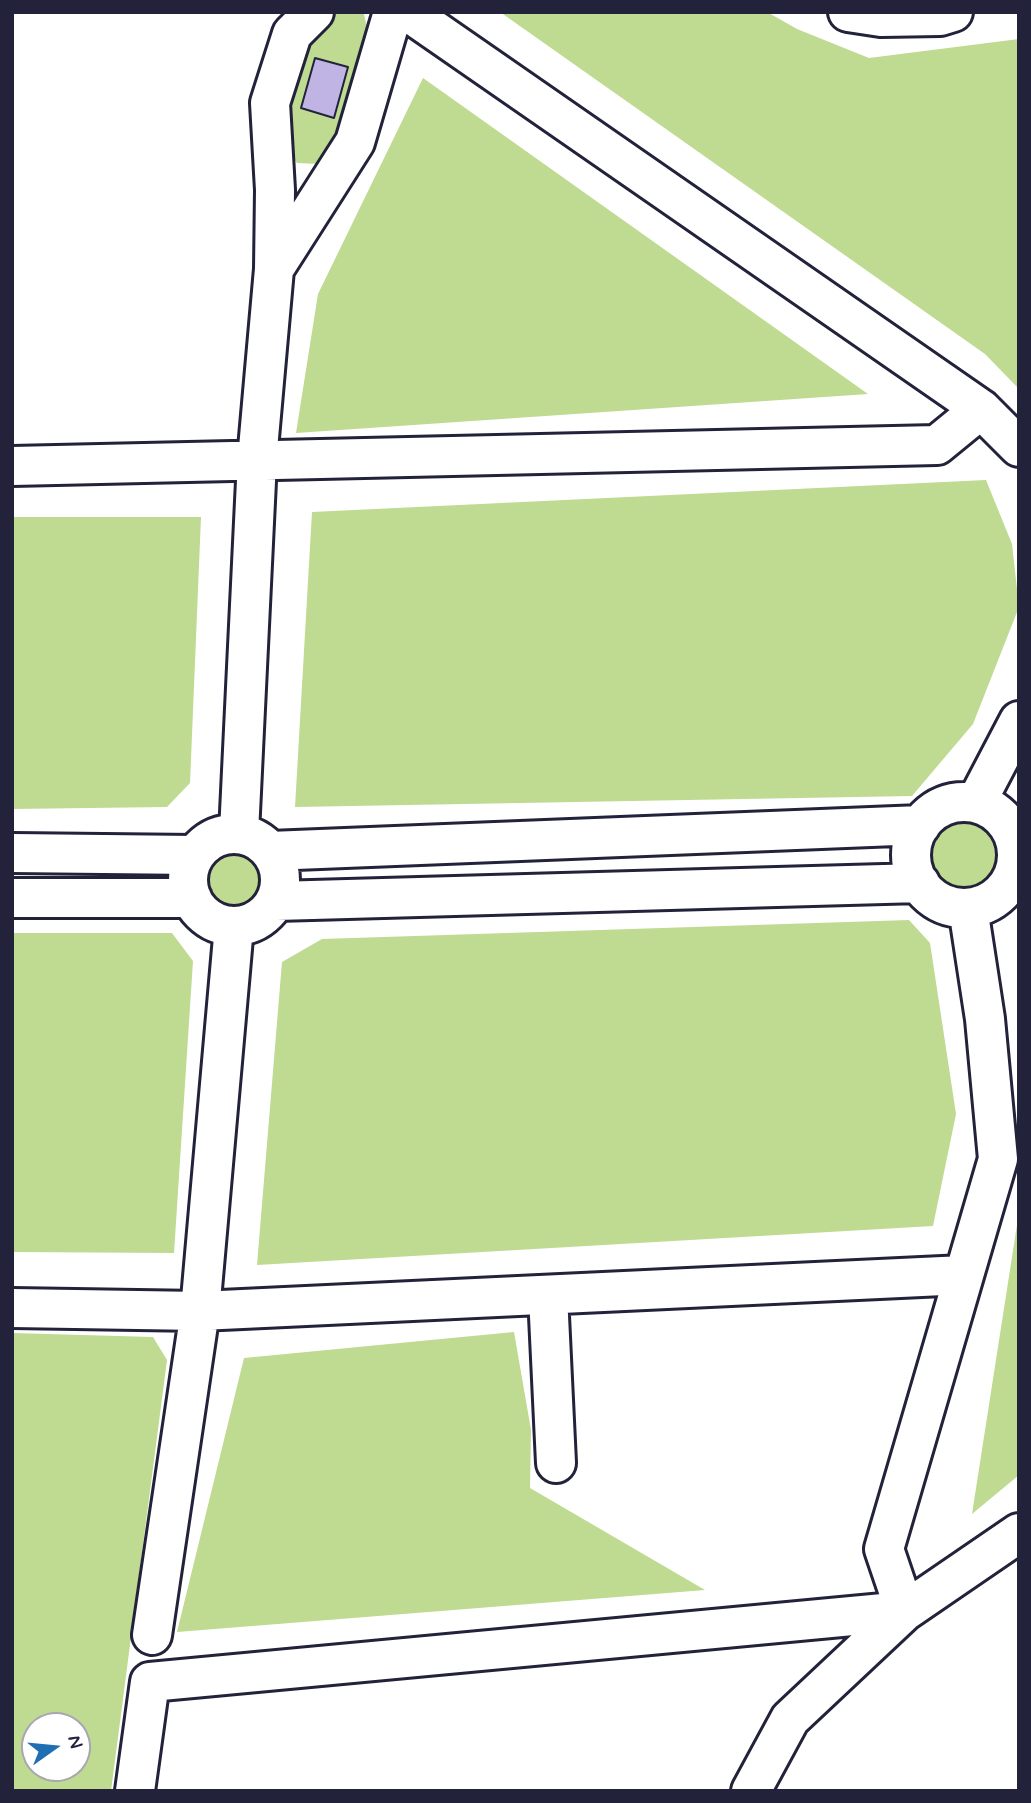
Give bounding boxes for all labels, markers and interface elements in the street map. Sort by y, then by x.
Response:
north arrow [21,1712,91,1782]
text: N [61,1733,89,1751]

